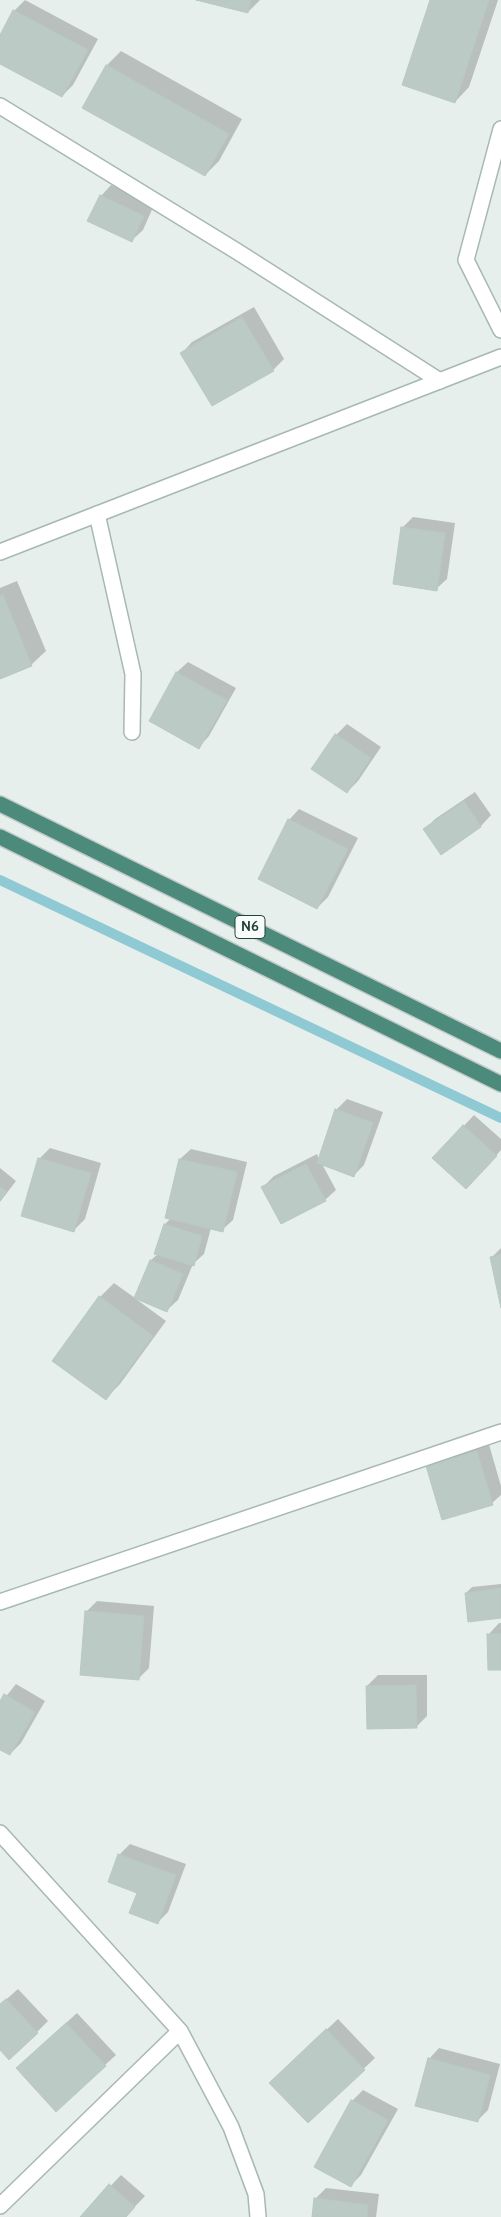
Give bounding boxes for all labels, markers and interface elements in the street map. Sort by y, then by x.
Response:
road number: N6 [235,916,265,939]

